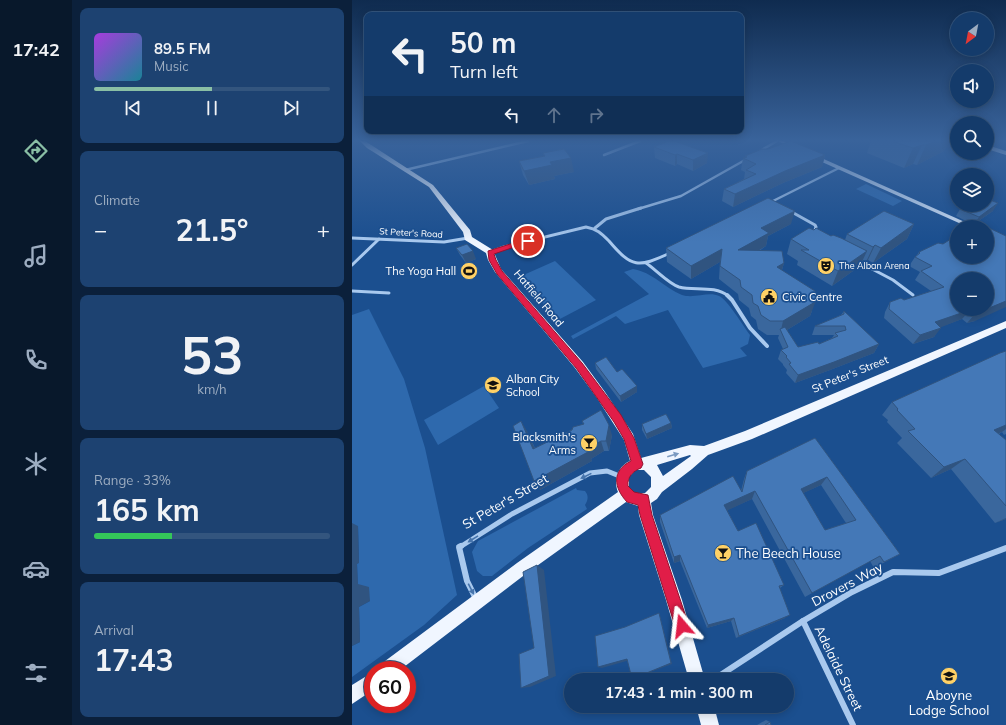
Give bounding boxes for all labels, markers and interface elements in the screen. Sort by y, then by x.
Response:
north arrow [950,12,994,56]
map controls [950,12,994,316]
text: 50 m [450,25,516,60]
icon: left [384,28,436,80]
text: 17:42 [12,38,60,61]
text: 89.5 FM [154,39,210,58]
text: Music [154,58,189,74]
text: Turn left [450,60,518,83]
button: sound [950,64,994,108]
icon: previous [122,97,144,119]
icon: pause [201,97,223,119]
icon: next [280,97,302,119]
icon: left [501,104,523,126]
icon: ahead [543,104,565,126]
icon: right [585,104,607,126]
button: search [950,116,994,160]
icon: directions [22,137,50,165]
button: layers [950,168,994,212]
text: Climate [94,192,140,208]
text: 21.5° [176,211,248,249]
text: − [94,216,107,244]
text: + [317,216,330,244]
button: + [950,220,994,264]
pin [511,224,545,258]
street label: St Peter's Road [379,225,443,240]
icon: arrive [517,230,539,252]
icon: music [22,242,50,270]
theatre icon: The Alban Arena [816,256,836,276]
place label: The Alban Arena [839,260,910,271]
sports icon: The Yoga Hall [459,261,479,281]
place label: The Yoga Hall [386,264,456,278]
street label: Hatfield Road [511,267,567,329]
button: − [950,272,994,316]
public building icon: Civic Centre [759,287,779,307]
place label: Civic Centre [782,290,842,304]
text: 53 [181,322,243,387]
icon: phone [22,346,50,374]
street label: St Peter's Street [810,352,890,396]
place label: Alban City School [506,372,559,399]
school or university icon: Alban City School [483,375,503,395]
text: km/h [197,381,227,397]
place label: Blacksmith's Arms [512,430,576,457]
bar icon: Blacksmith's Arms [579,433,599,453]
icon: climate [22,450,50,478]
one-way arrow [667,452,679,458]
street label: St Peter's Street [459,470,551,532]
text: Range · 33% [94,472,171,488]
one-way arrow [580,473,592,479]
text: 165 km [94,491,200,529]
one-way arrow [468,535,478,543]
bar icon: The Beech House [713,543,733,563]
place label: The Beech House [736,545,841,561]
icon: car [22,555,50,583]
street label: Drovers Way [809,558,885,609]
one-way arrow [468,583,474,595]
position arrow [661,605,703,647]
text: Arrival [94,622,134,638]
street label: Adelaide Street [812,623,867,714]
text: 17:43 [94,641,173,679]
icon: filters [22,659,50,687]
speed limit sign: 60 [364,661,416,713]
school or university icon: Aboyne Lodge School [939,666,959,686]
text: 17:43 · 1 min · 300 m [605,683,753,702]
place label: Aboyne Lodge School [909,687,989,718]

